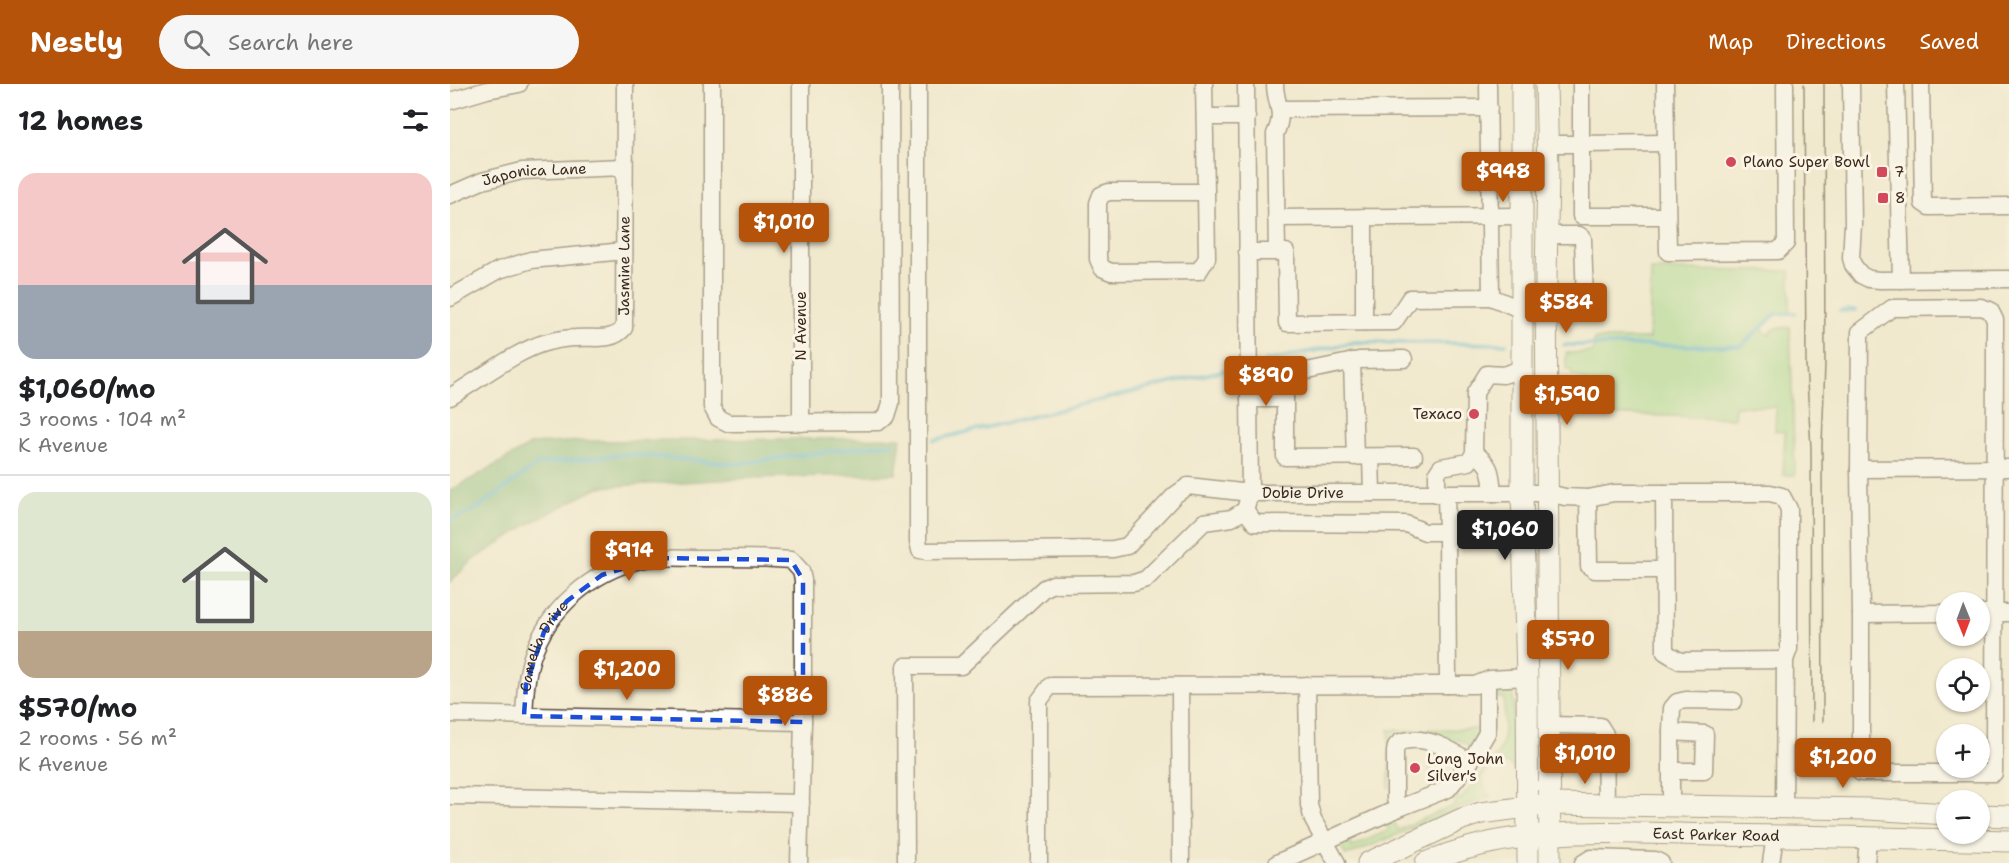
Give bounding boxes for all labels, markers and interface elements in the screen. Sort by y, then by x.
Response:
search box [159,15,579,69]
text: Nestly [30,23,123,61]
icon: search [180,26,213,59]
text: Search here [228,28,354,57]
text: Map [1708,28,1753,56]
text: Directions [1786,28,1886,56]
text: Saved [1919,28,1979,56]
text: 12 homes [18,103,143,138]
icon: filters [399,104,432,137]
pin: $948 [1467,152,1539,203]
place label: Plano Super Bowl [1743,152,1870,172]
marker: Plano Super Bowl [1724,155,1738,169]
street label: Japonica Lane [480,158,587,191]
text: $948 [1476,158,1530,184]
place label: 7 [1894,162,1905,182]
marker: 7 [1875,165,1889,179]
place label: 8 [1895,188,1906,208]
marker: 8 [1876,191,1890,205]
pin: $1,010 [735,203,833,254]
text: $1,010 [753,209,815,235]
icon: home [171,212,279,320]
street label: Jasmine Lane [614,216,634,316]
pin: $584 [1530,283,1602,334]
text: $584 [1539,289,1593,315]
street label: N Avenue [791,291,811,361]
pin: $890 [1230,356,1302,407]
text: $890 [1238,362,1294,388]
text: $1,060/mo [18,371,156,406]
pin: $1,590 [1518,375,1616,426]
text: $1,590 [1534,381,1600,407]
place label: Texaco [1413,404,1462,424]
text: 3 rooms · 104 m² [18,406,186,432]
marker: Texaco [1467,407,1481,421]
text: K Avenue [18,432,108,458]
street label: Dobie Drive [1262,483,1344,503]
pin: $1,060 [1456,510,1554,561]
text: $1,060 [1471,516,1539,542]
icon: home [171,531,279,639]
pin: $914 [593,531,665,582]
text: $914 [604,537,654,563]
north arrow [1936,592,1990,646]
map controls [1936,592,1990,844]
street label: Camelia Drive [516,596,573,693]
pin: $570 [1532,620,1604,671]
text: $570 [1541,626,1595,652]
pin: $1,200 [578,650,676,701]
text: $1,200 [593,656,661,682]
button: locate [1936,658,1990,712]
pin: $886 [749,676,821,727]
text: $886 [757,682,813,708]
text: $570/mo [18,690,137,725]
button: + [1936,724,1990,778]
text: 2 rooms · 56 m² [18,725,177,751]
pin: $1,010 [1536,734,1634,785]
pin: $1,200 [1794,738,1892,789]
text: $1,010 [1554,740,1616,766]
text: $1,200 [1809,744,1877,770]
place label: Long John Silver's [1427,749,1504,786]
text: K Avenue [18,751,108,777]
marker: Long John Silver's [1408,761,1422,775]
button: − [1936,790,1990,844]
street label: East Parker Road [1652,823,1780,846]

